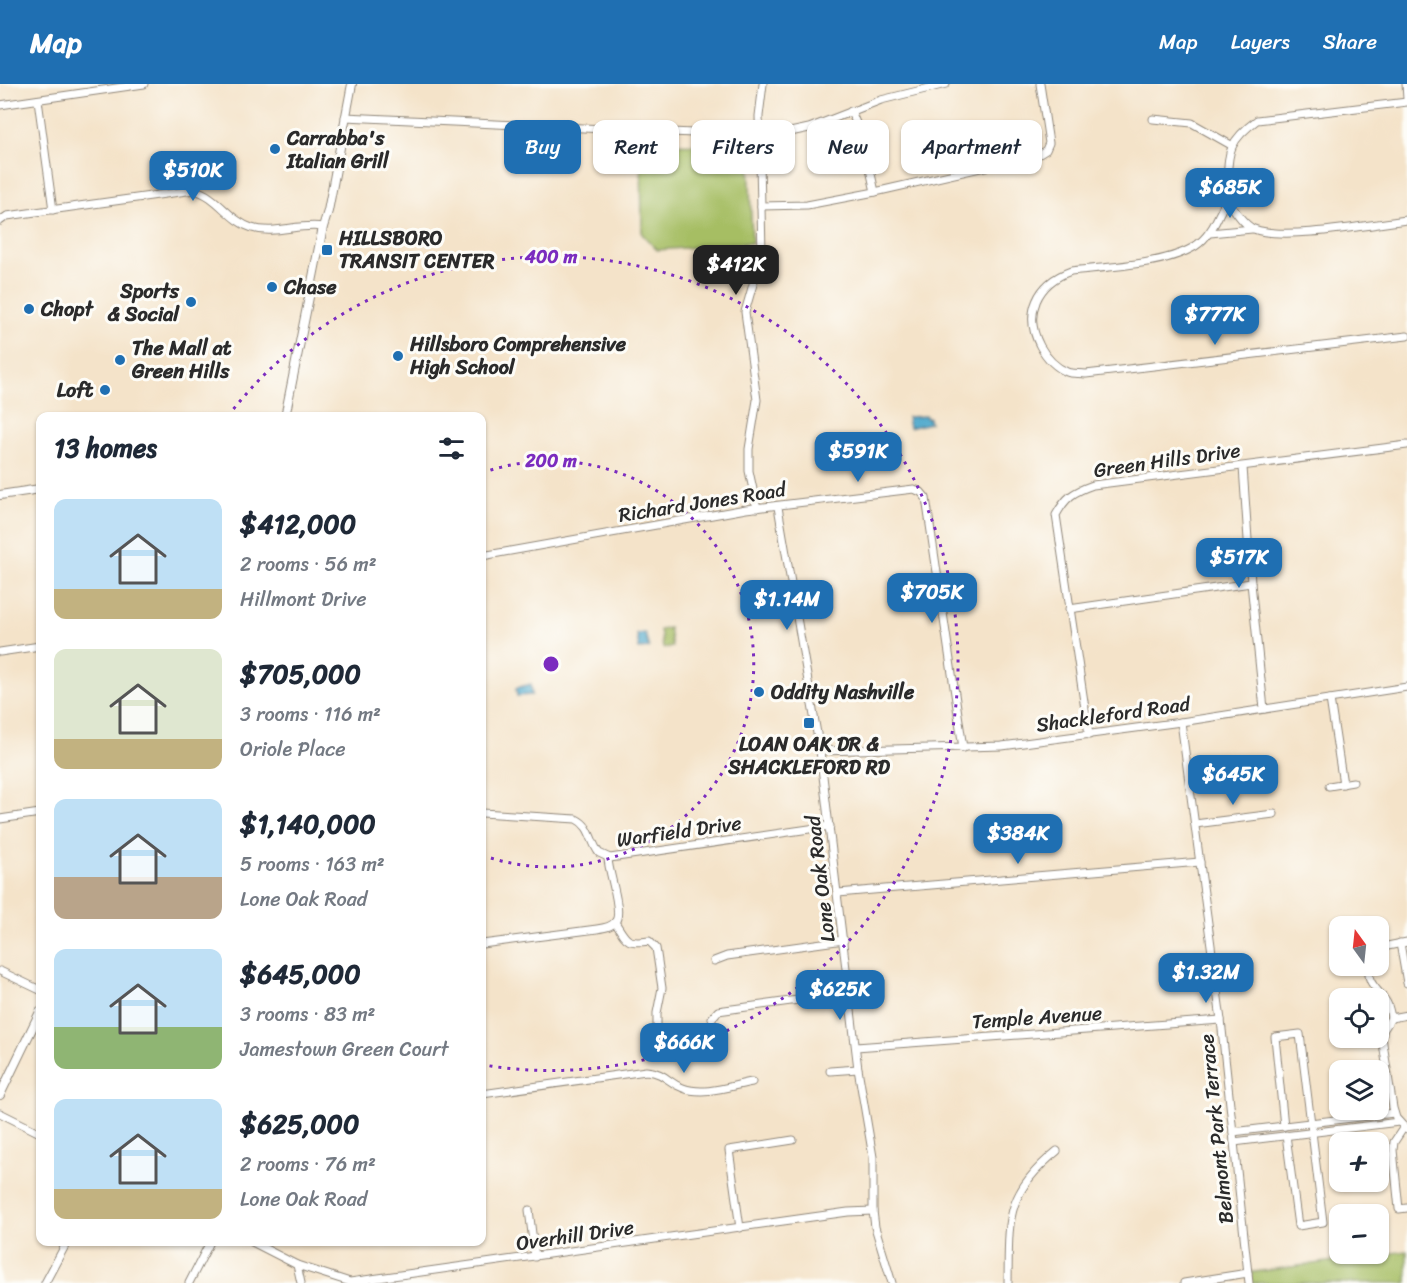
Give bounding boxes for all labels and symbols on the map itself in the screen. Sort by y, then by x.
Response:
place label: Carrabba's Italian Grill [286,121,390,179]
marker: Carrabba's Italian Grill [268,142,282,156]
pin: $510K [151,151,235,202]
pin: $685K [1188,168,1272,219]
place label: HILLSBORO TRANSIT CENTER [338,221,495,279]
text: 400 m [524,241,577,273]
marker: HILLSBORO TRANSIT CENTER [320,243,334,257]
pin: $412K [694,245,778,296]
place label: Chase [283,270,337,305]
place label: Sports & Social [107,274,180,332]
marker: Chase [265,280,279,294]
place label: Chopt [40,292,95,327]
marker: Sports & Social [184,295,198,309]
pin: $777K [1173,295,1257,346]
marker: Chopt [22,302,36,316]
place label: Hillsboro Comprehensive High School [409,327,627,385]
place label: The Mall at Green Hills [131,331,232,389]
marker: Hillsboro Comprehensive High School [391,349,405,363]
marker: The Mall at Green Hills [113,353,127,367]
place label: Loft [57,373,94,408]
marker: Loft [98,383,112,397]
pin: $591K [816,432,900,483]
street label: Green Hills Drive [1091,433,1243,488]
text: 200 m [524,445,577,477]
street label: Richard Jones Road [616,472,790,533]
pin: $517K [1197,538,1281,589]
pin: $705K [890,573,974,624]
pin: $1.14M [738,580,836,631]
centre of rings [541,654,561,674]
place label: Oddity Nashville [771,675,915,710]
marker: Oddity Nashville [752,685,766,699]
street label: Shackleford Road [1034,686,1194,743]
marker: LOAN OAK DR & SHACKLEFORD RD [802,716,816,730]
place label: LOAN OAK DR & SHACKLEFORD RD [727,727,891,785]
pin: $645K [1191,755,1275,806]
street label: Warfield Drive [615,805,744,858]
street label: Lone Oak Road [795,812,846,944]
pin: $384K [976,814,1060,865]
north arrow [1329,916,1389,976]
pin: $1.32M [1157,953,1255,1004]
pin: $625K [798,970,882,1021]
street label: Temple Avenue [971,995,1103,1040]
pin: $666K [642,1023,726,1074]
street label: Belmont Park Terrace [1189,1032,1244,1225]
street label: Overhill Drive [514,1210,636,1261]

